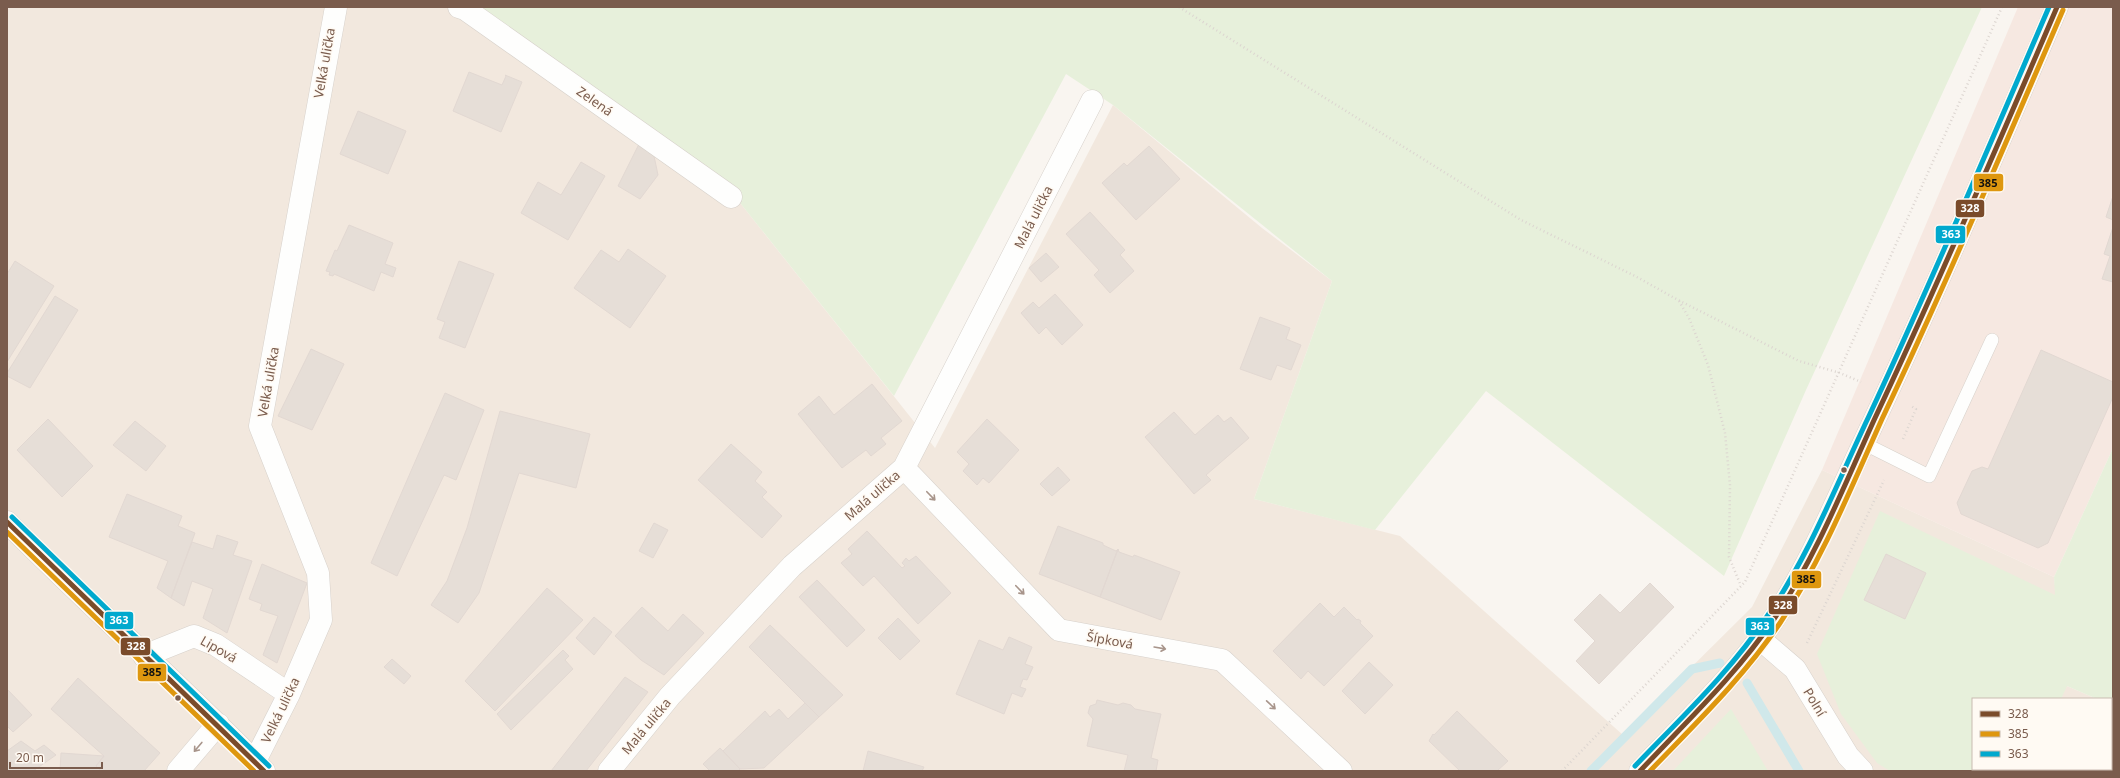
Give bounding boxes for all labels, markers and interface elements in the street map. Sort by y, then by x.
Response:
street label: Velká ulička [309,26,339,100]
street label: Zelená [573,82,617,120]
line badge: 385 [1973,173,2004,192]
text: 385 [1979,175,1997,190]
street label: Malá ulička [1009,182,1057,252]
line badge: 328 [1955,199,1985,218]
text: 328 [1961,200,1979,215]
line badge: 363 [1935,225,1966,244]
text: 363 [1942,226,1960,241]
street label: Velká ulička [253,345,283,419]
unlabelled marker [1839,465,1849,475]
street label: Malá ulička [840,466,904,524]
one-way arrow [926,491,936,501]
line badge: 385 [1791,570,1822,589]
text: 385 [1797,571,1815,586]
one-way arrow [1016,585,1025,595]
line badge: 328 [1768,595,1798,615]
text: 328 [1774,597,1792,612]
line badge: 363 [104,611,134,630]
text: 363 [110,612,128,627]
line badge: 363 [1745,617,1775,636]
text: 363 [1751,618,1769,633]
street label: Šípková [1085,627,1135,653]
street label: Lipová [197,631,241,667]
line badge: 328 [120,637,151,656]
text: 328 [127,638,145,653]
one-way arrow [1153,645,1166,653]
line badge: 385 [137,663,167,682]
text: 385 [143,664,161,679]
street label: Velká ulička [256,674,304,746]
street label: Polní [1799,684,1831,720]
unlabelled marker [173,693,183,703]
street label: Malá ulička [617,694,675,758]
legend [1972,698,2112,770]
one-way arrow [1265,700,1275,709]
text: 328 [2008,705,2029,722]
text: 385 [2008,725,2029,742]
one-way arrow [194,742,203,753]
scale bar [10,744,102,770]
text: 363 [2008,745,2029,762]
text: 20 m [16,749,44,766]

